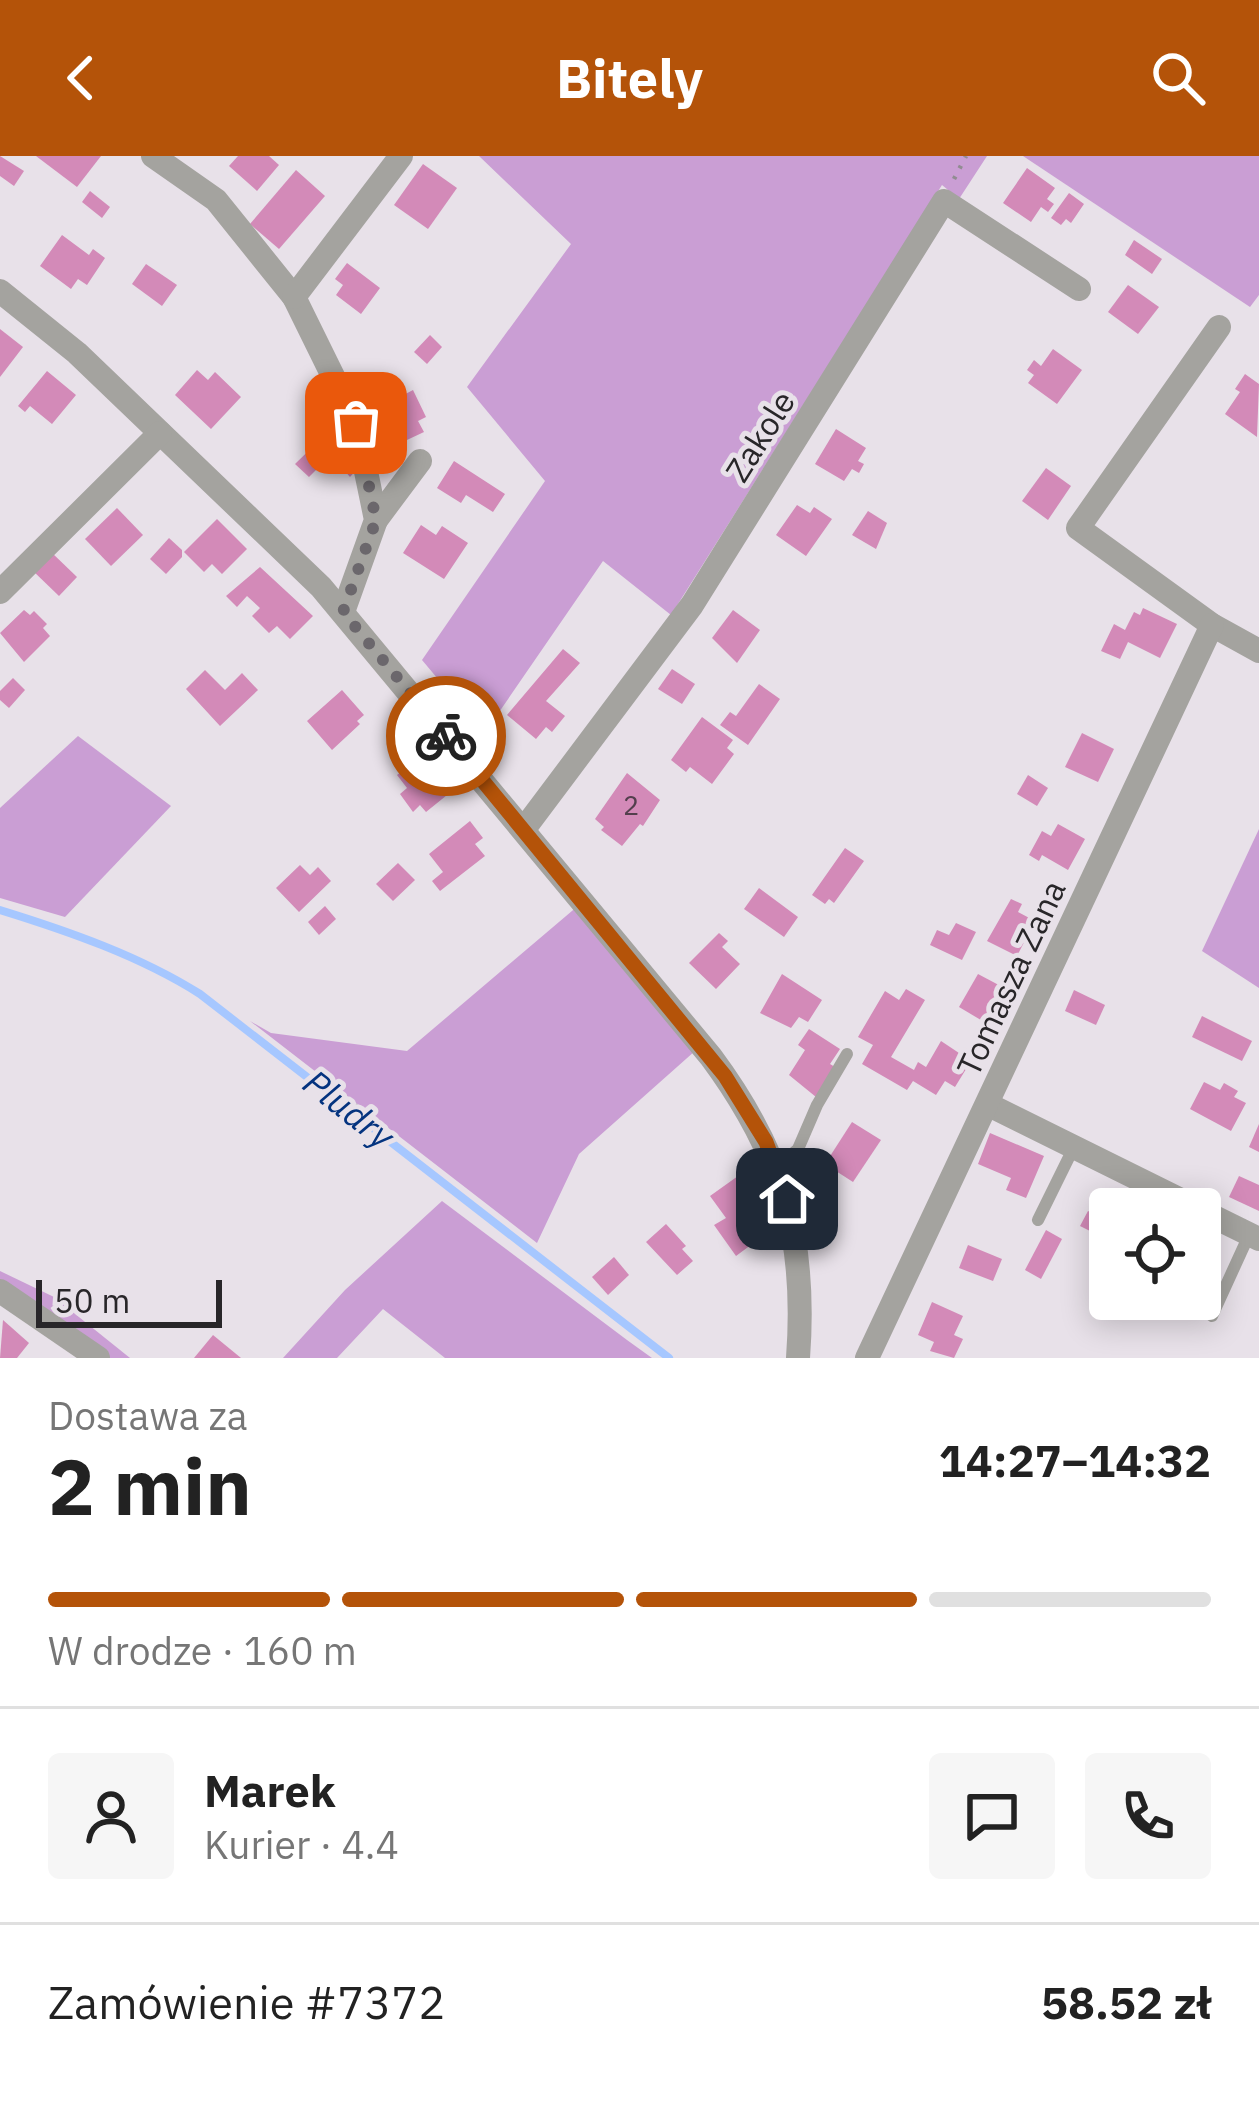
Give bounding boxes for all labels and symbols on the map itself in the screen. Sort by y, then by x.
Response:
pin [305,372,407,474]
street label: Zakole [715,382,804,489]
courier [386,676,506,796]
house number: 2 [623,787,639,822]
street label: Tomasza Zana [946,873,1075,1083]
water label: Pludry [294,1058,406,1160]
pin [736,1148,838,1250]
scale bar [36,1274,222,1327]

